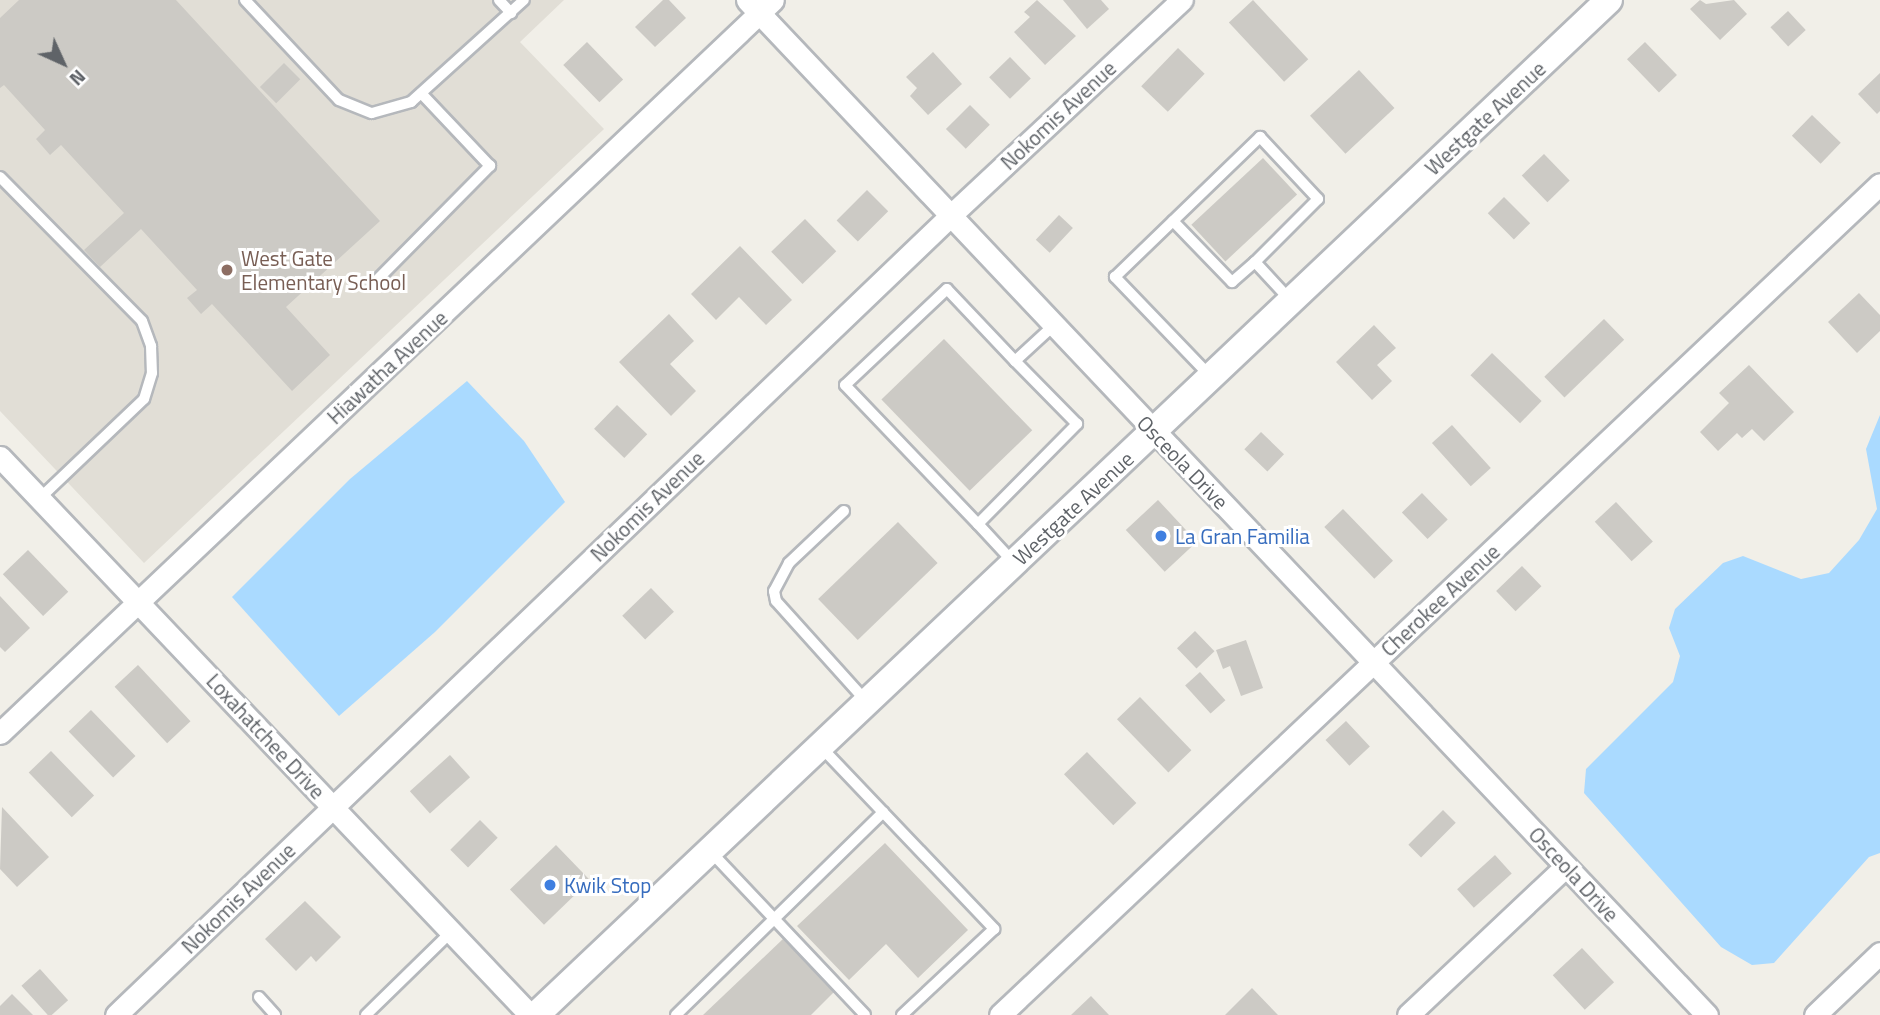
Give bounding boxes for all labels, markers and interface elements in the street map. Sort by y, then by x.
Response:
north arrow [28,28,98,98]
street label: Nokomis Avenue [995,55,1121,175]
street label: Westgate Avenue [1420,56,1550,180]
text: N [63,63,93,93]
place label: West Gate Elementary School [241,245,406,295]
marker: West Gate Elementary School [219,262,235,278]
street label: Hiawatha Avenue [322,305,452,429]
street label: Osceola Drive [1132,410,1234,514]
street label: Nokomis Avenue [585,445,709,567]
street label: Westgate Avenue [1008,446,1138,570]
place label: La Gran Familia [1175,523,1310,549]
marker: La Gran Familia [1153,528,1169,544]
street label: Cherokee Avenue [1376,539,1504,661]
street label: Loxahatchee Drive [202,668,330,804]
street label: Osceola Drive [1524,821,1624,927]
street label: Nokomis Avenue [176,837,300,959]
place label: Kwik Stop [564,872,651,898]
marker: Kwik Stop [542,877,558,893]

